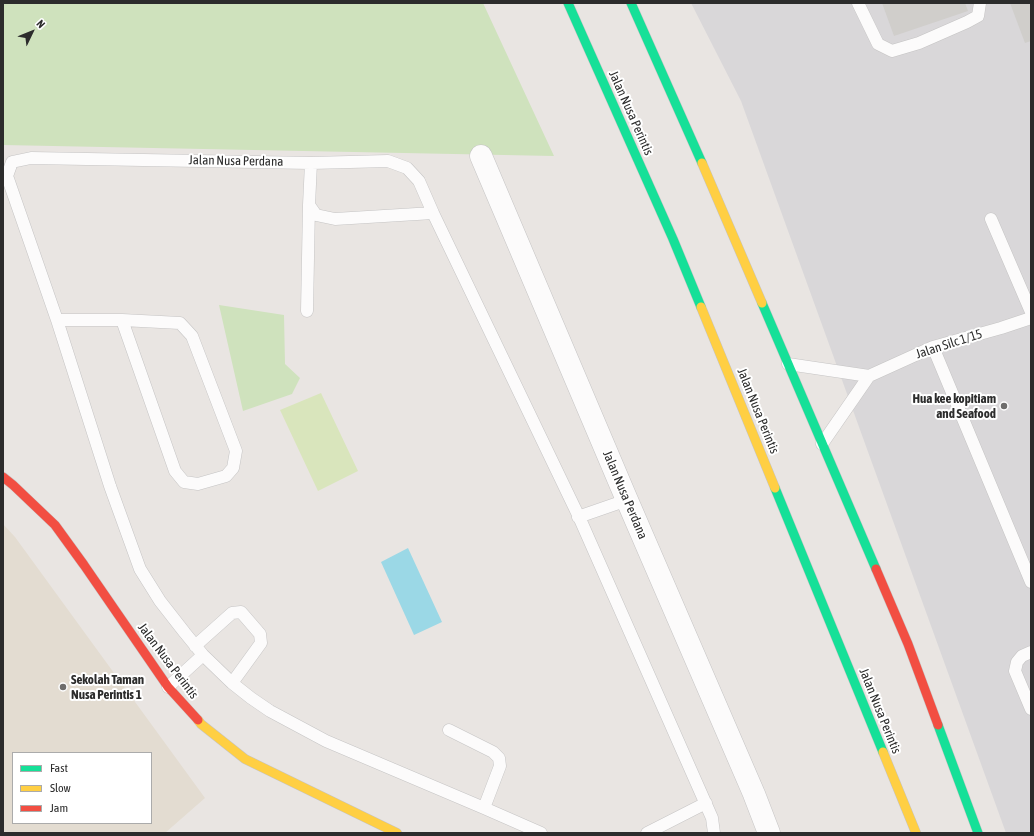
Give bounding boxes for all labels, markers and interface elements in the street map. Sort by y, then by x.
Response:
north arrow [12,12,52,52]
text: N [34,17,47,30]
street label: Jalan Nusa Perintis [605,68,657,158]
street label: Jalan Nusa Perdana [189,152,283,170]
street label: Jalan Silc 1/15 [914,326,984,362]
street label: Jalan Nusa Perintis [734,366,782,456]
place label: Hua kee kopitiam and Seafood [913,391,996,422]
marker: Hua kee kopitiam and Seafood [999,401,1009,411]
street label: Jalan Nusa Perdana [599,448,651,542]
street label: Jalan Nusa Perintis [134,620,202,702]
street label: Jalan Nusa Perintis [856,666,904,756]
place label: Sekolah Taman Nusa Perintis 1 [71,672,144,703]
marker: Sekolah Taman Nusa Perintis 1 [58,682,68,692]
legend [12,752,152,824]
text: Fast [50,761,68,775]
text: Slow [50,781,71,795]
text: Jam [50,801,68,815]

